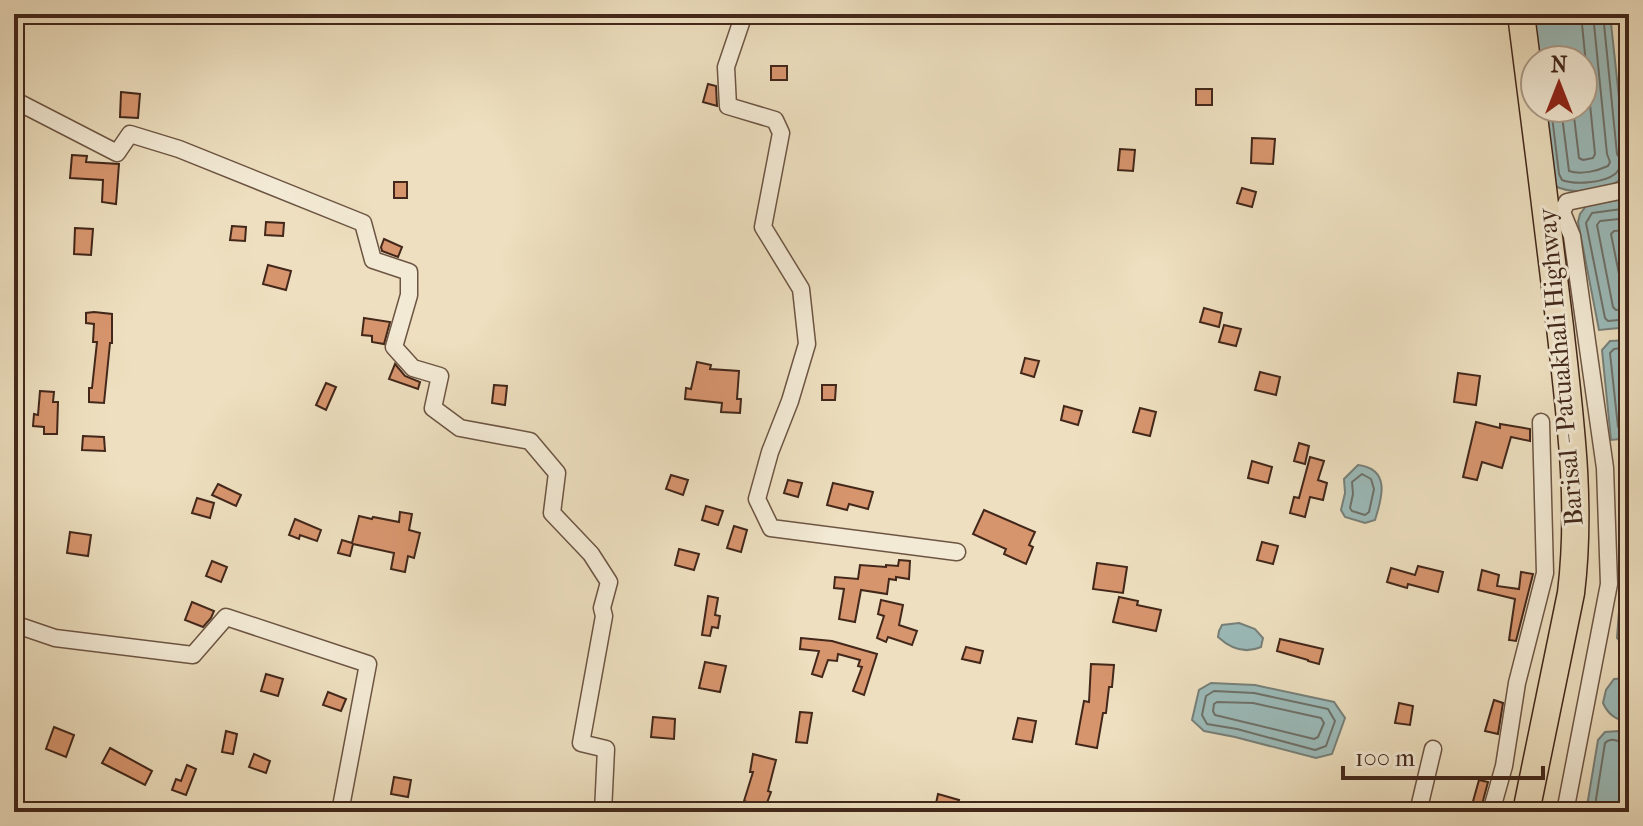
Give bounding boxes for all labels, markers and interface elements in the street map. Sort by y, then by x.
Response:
north arrow [1519,44,1599,124]
text: N [1551,52,1568,78]
street label: Barisal - Patuakhali Highway [1531,206,1590,527]
scale bar [1343,730,1543,780]
text: 100 m [1355,744,1415,772]

